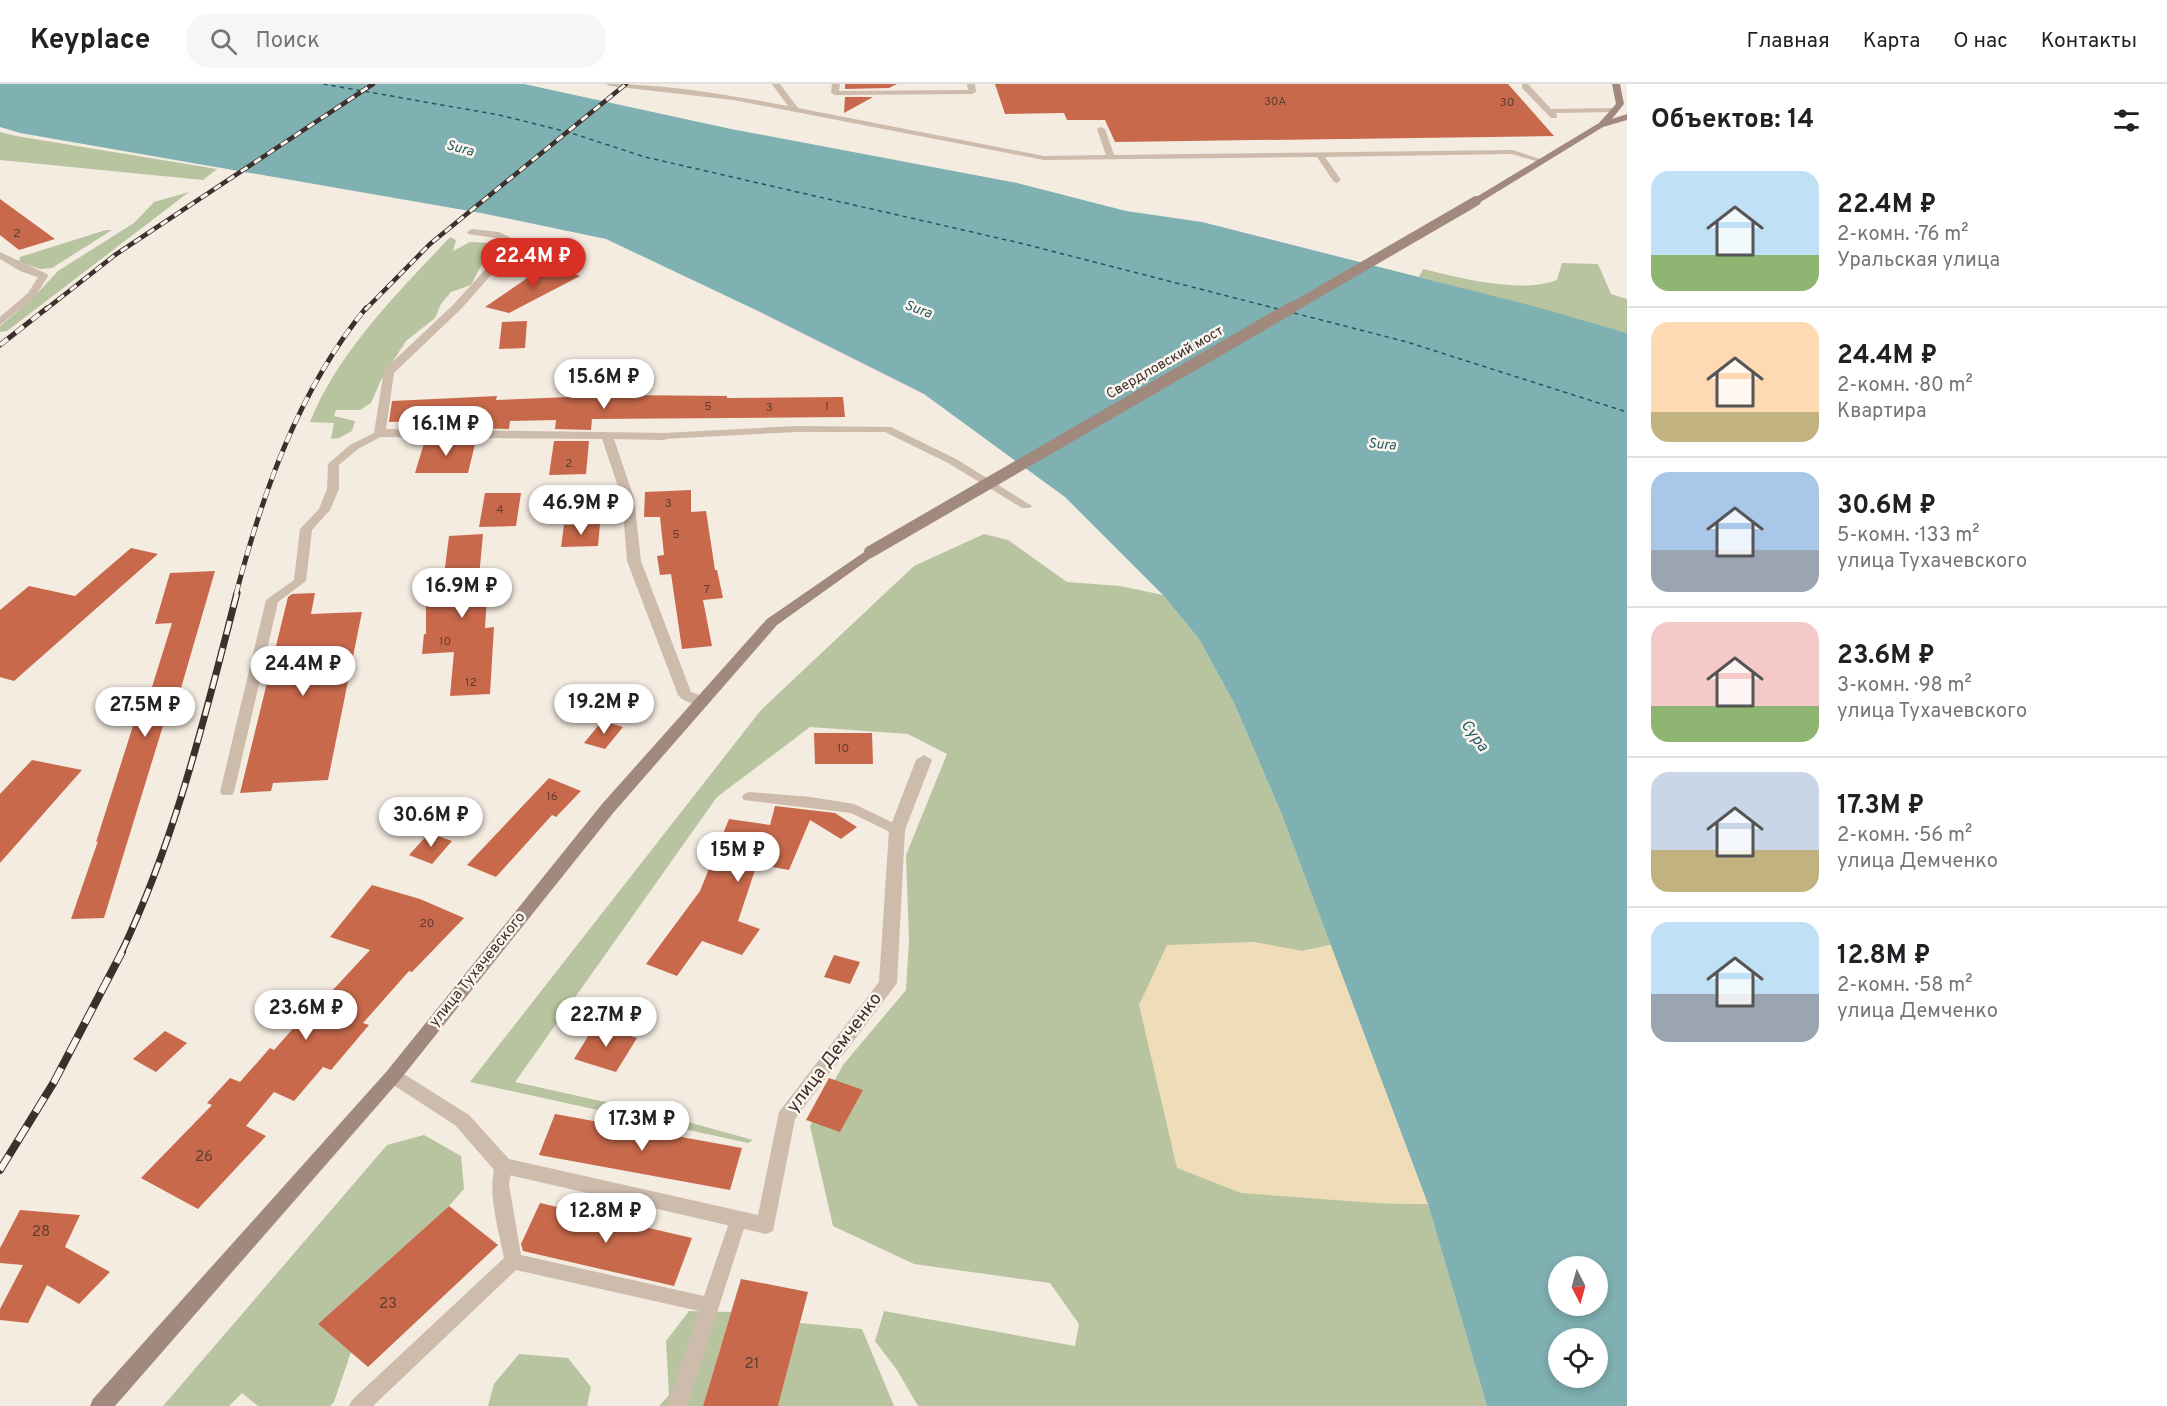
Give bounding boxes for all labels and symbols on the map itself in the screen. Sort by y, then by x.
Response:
house number: 30А [1264,94,1286,110]
house number: 30 [1500,95,1514,111]
water label: Sura [444,137,476,161]
house number: 2 [13,226,21,242]
pin: 22.4M ₽ [478,238,588,289]
water label: Sura [902,297,935,323]
street label: Свердловский мост [1103,323,1227,403]
pin: 15.6M ₽ [549,359,659,410]
house number: 5 [704,399,712,415]
house number: 1 [825,399,829,415]
house number: 3 [765,400,773,416]
pin: 16.1M ₽ [391,406,501,457]
water label: Sura [1367,435,1397,455]
house number: 2 [565,456,573,472]
pin: 46.9M ₽ [526,485,636,536]
house number: 3 [664,496,672,512]
house number: 4 [496,502,504,518]
house number: 5 [672,527,680,543]
pin: 16.9M ₽ [407,568,517,619]
house number: 7 [704,582,710,598]
house number: 10 [439,634,451,650]
pin: 24.4M ₽ [248,646,358,697]
house number: 12 [465,675,477,691]
pin: 19.2M ₽ [549,684,659,735]
pin: 27.5M ₽ [90,687,200,738]
water label: Сура [1456,716,1493,757]
house number: 10 [837,741,849,757]
house number: 16 [546,789,558,805]
pin: 30.6M ₽ [376,797,486,848]
pin: 15M ₽ [696,832,780,883]
street label: улица Тухачевского [426,909,530,1031]
house number: 20 [419,916,435,932]
street label: улица Демченко [782,988,888,1118]
pin: 23.6M ₽ [251,990,361,1041]
pin: 22.7M ₽ [551,997,661,1048]
pin: 17.3M ₽ [587,1101,697,1152]
house number: 26 [195,1148,213,1167]
pin: 12.8M ₽ [551,1193,661,1244]
house number: 28 [32,1223,50,1242]
north arrow [1548,1256,1608,1316]
house number: 23 [379,1295,397,1314]
house number: 21 [745,1355,759,1374]

